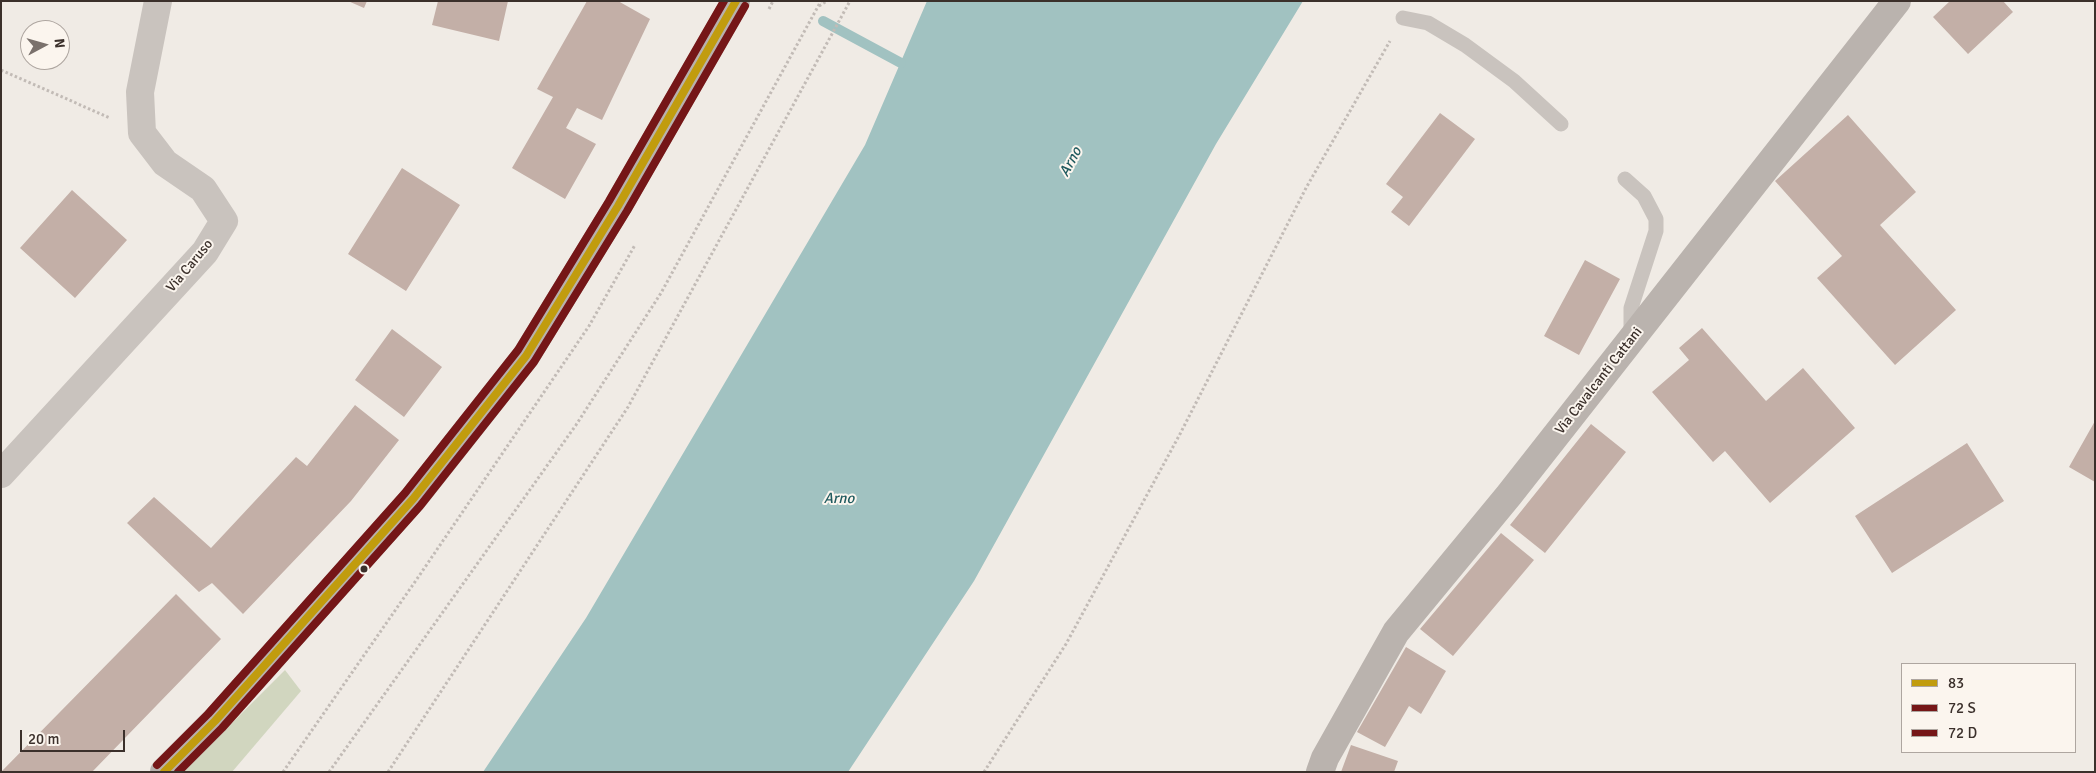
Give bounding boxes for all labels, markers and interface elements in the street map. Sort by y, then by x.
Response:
north arrow [20,20,70,70]
text: N [50,38,68,49]
water label: Arno [1056,144,1086,180]
street label: Via Caruso [163,236,217,296]
street label: Via Cavalcanti Cattani [1552,324,1646,438]
water label: Arno [824,490,854,508]
unlabelled marker [359,564,369,574]
legend [1901,663,2076,753]
text: 83 [1948,674,1964,692]
text: 72 S [1948,699,1976,717]
scale bar [22,720,128,752]
text: 72 D [1948,724,1977,742]
text: 20 m [28,730,59,748]

